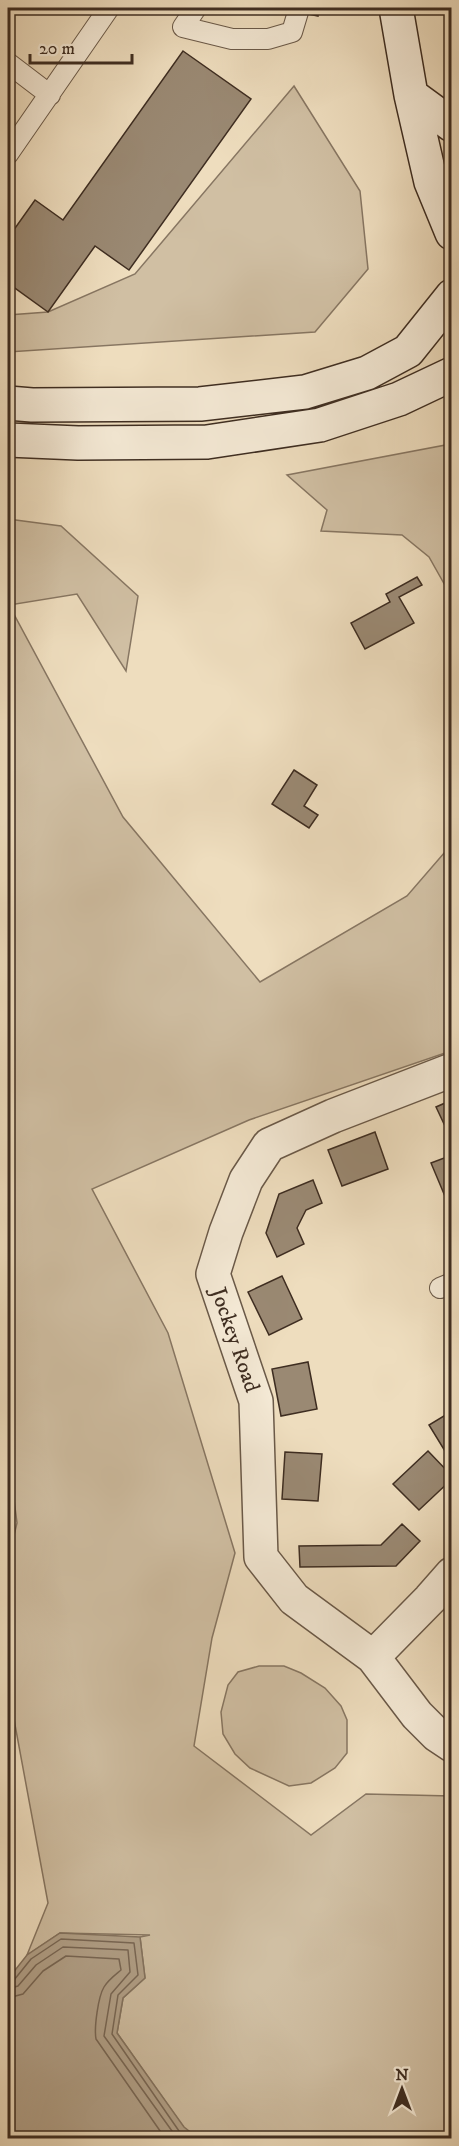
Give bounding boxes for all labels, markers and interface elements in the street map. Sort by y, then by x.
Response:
scale bar [30,27,132,65]
text: 20 m [39,38,75,60]
street label: Jockey Road [204,1282,266,1396]
north arrow [372,2059,432,2119]
text: N [395,2065,409,2085]

